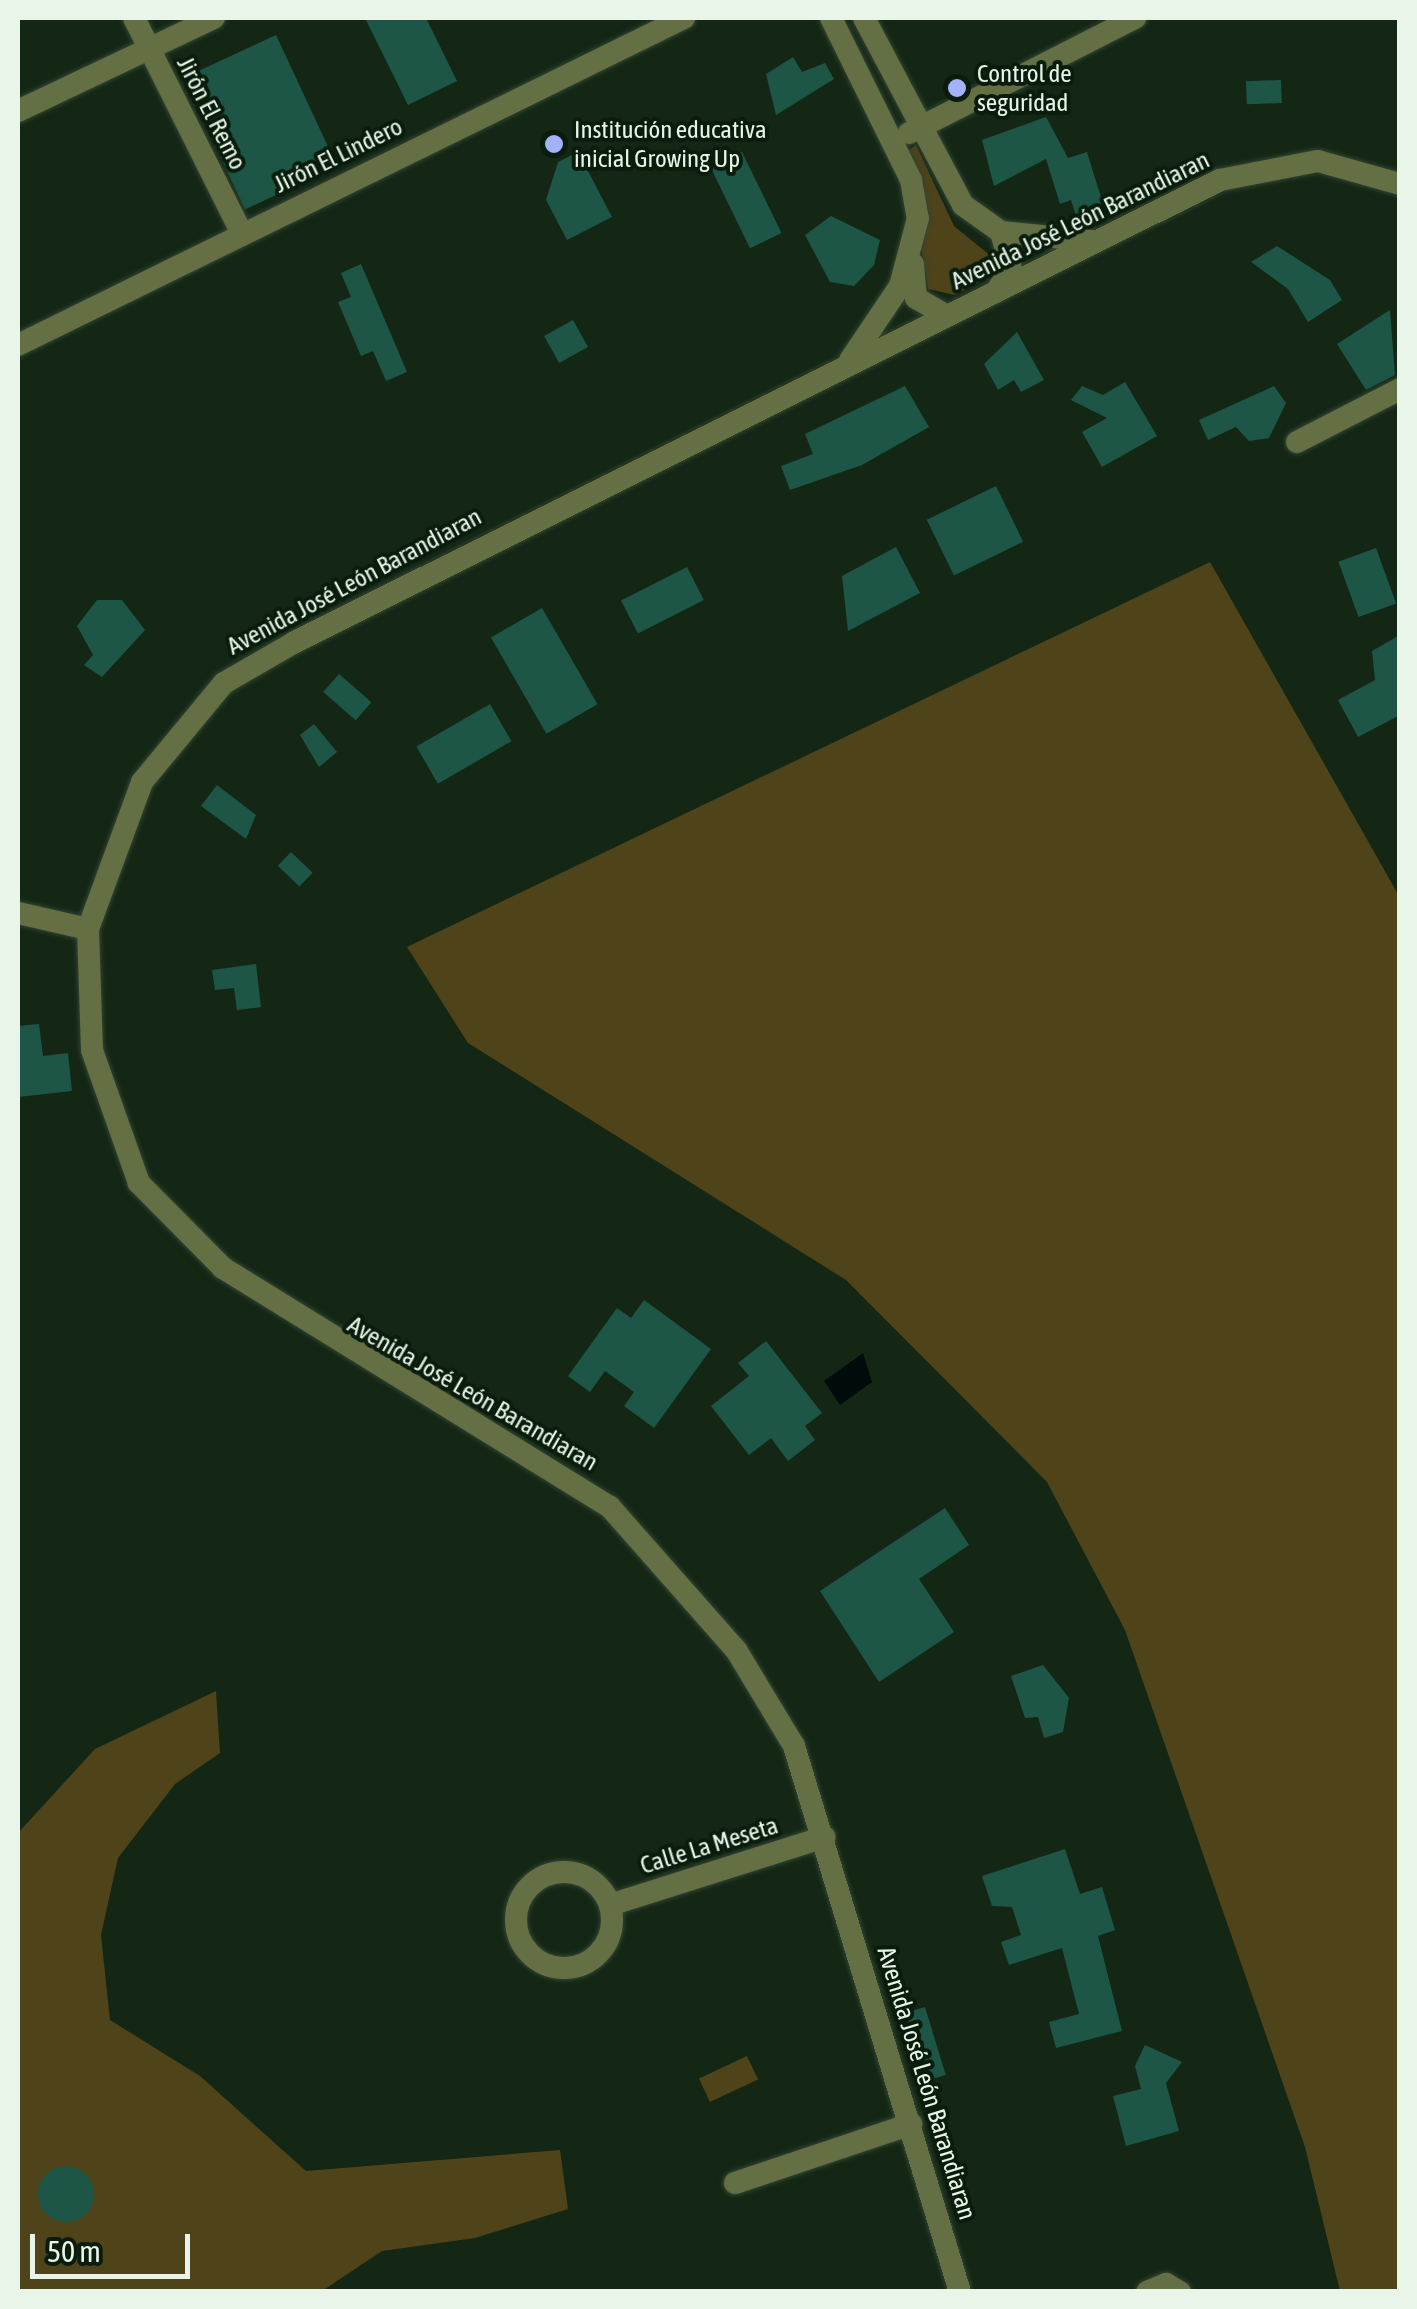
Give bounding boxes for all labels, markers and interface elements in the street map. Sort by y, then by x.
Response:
street label: Jirón El Remo [171,52,253,174]
place label: Control de seguridad [977,59,1072,118]
marker: Control de seguridad [946,77,968,99]
street label: Jirón El Lindero [269,111,407,199]
place label: Institución educativa inicial Growing Up [574,115,766,174]
marker: Institución educativa inicial Growing Up [543,133,565,155]
street label: Avenida José León Barandiaran [946,144,1214,296]
street label: Avenida José León Barandiaran [222,501,486,661]
street label: Avenida José León Barandiaran [343,1309,603,1477]
street label: Calle La Meseta [636,1810,782,1880]
street label: Avenida José León Barandiaran [871,1943,983,2223]
scale bar [35,2214,195,2276]
text: 50 m [47,2234,101,2268]

